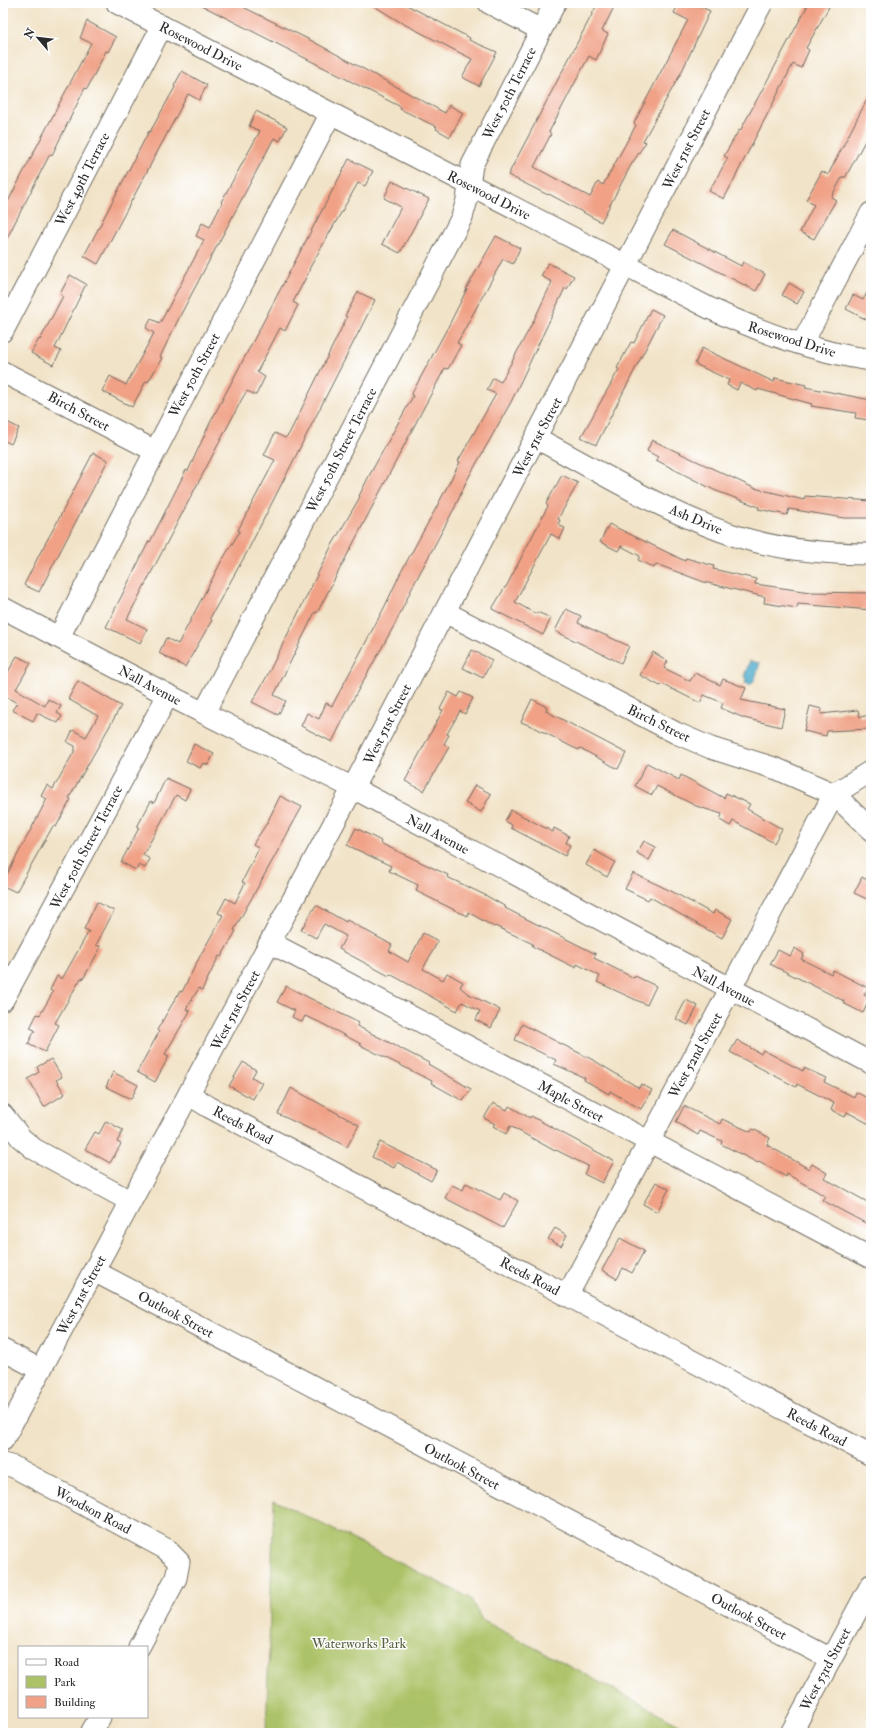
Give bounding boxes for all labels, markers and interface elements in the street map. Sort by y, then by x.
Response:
north arrow [18,18,58,58]
street label: Rosewood Drive [156,18,245,75]
text: N [21,25,38,42]
street label: West 50th Terrace [478,44,540,143]
street label: West 51st Street [658,106,714,193]
street label: West 49th Terrace [51,129,113,230]
street label: Rosewood Drive [444,167,533,224]
street label: Rosewood Drive [746,318,838,361]
street label: West 50th Street [165,330,224,421]
street label: West 50th Street Terrace [302,385,380,516]
street label: Birch Street [45,388,113,435]
street label: West 51st Street [509,394,566,481]
street label: Ash Drive [666,500,725,538]
street label: Nall Avenue [115,662,184,709]
street label: West 51st Street [359,681,415,768]
street label: Birch Street [625,701,693,746]
street label: West 50th Street Terrace [46,782,126,913]
street label: Nall Avenue [403,811,472,858]
street label: Nall Avenue [689,963,758,1010]
street label: West 51st Street [207,967,264,1054]
street label: West 52nd Street [664,1009,726,1102]
street label: Maple Street [534,1077,607,1127]
street label: Reeds Road [210,1103,276,1148]
street label: West 51st Street [53,1252,110,1339]
street label: Reeds Road [497,1254,563,1299]
street label: Outlook Street [135,1287,217,1342]
street label: Reeds Road [784,1405,850,1450]
street label: Outlook Street [421,1439,503,1494]
street label: Woodson Road [51,1483,134,1538]
street label: Outlook Street [708,1589,790,1644]
street label: West 53rd Street [796,1625,855,1714]
park label: Waterworks Park [311,1635,407,1652]
legend [18,1646,148,1718]
text: Road [54,1655,79,1670]
text: Park [54,1675,76,1690]
text: Building [54,1695,97,1710]

